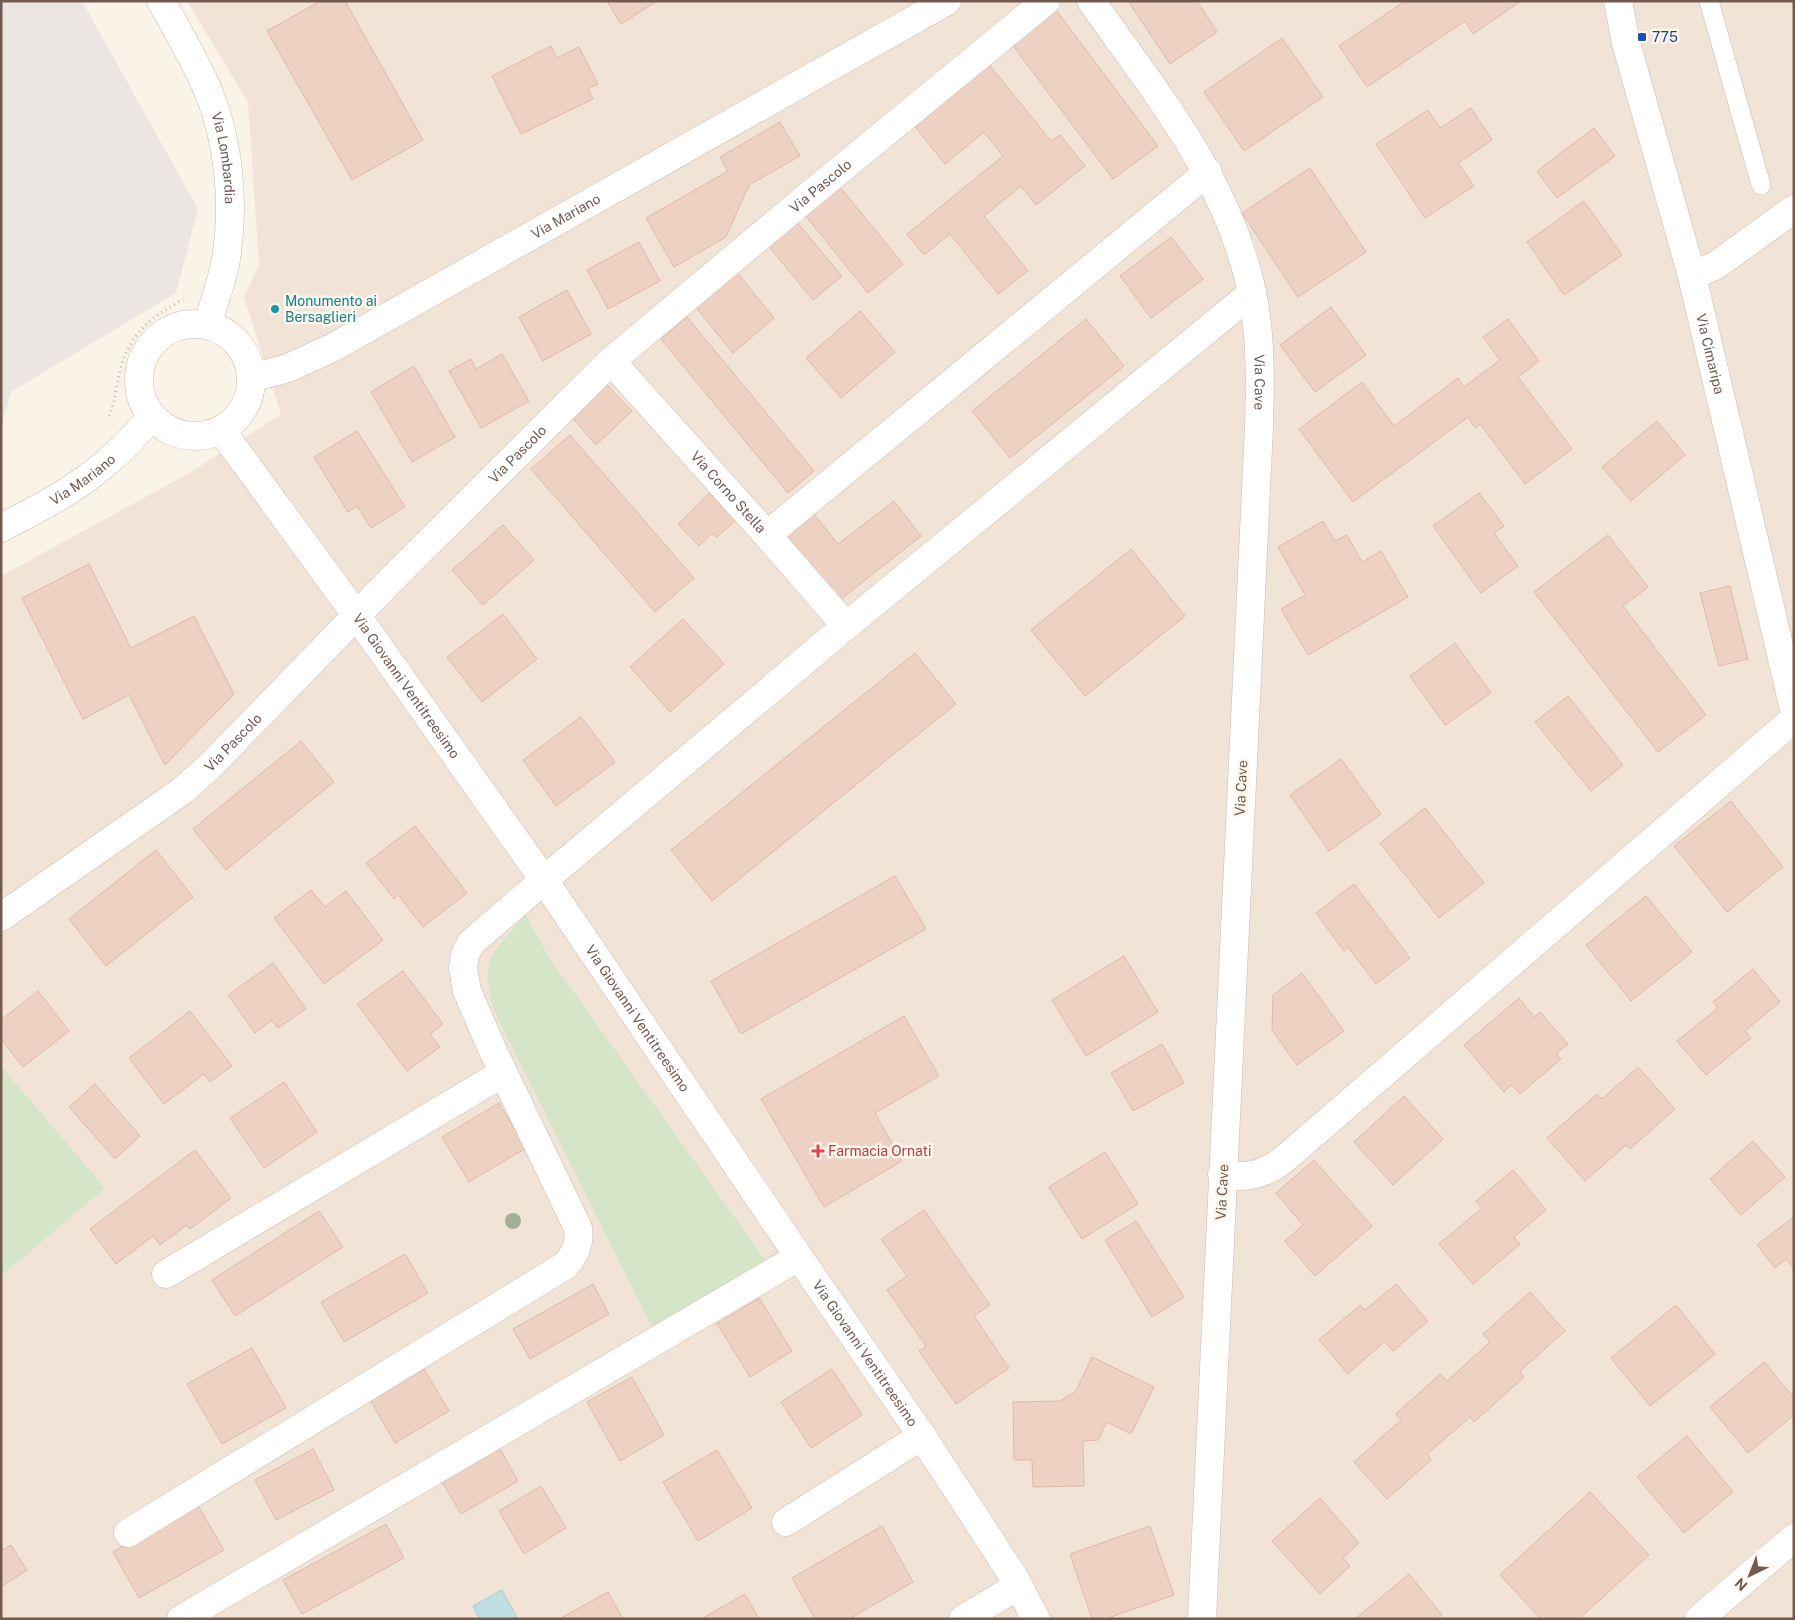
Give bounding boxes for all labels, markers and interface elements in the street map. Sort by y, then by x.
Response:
place label: 775 [1652,29,1678,45]
marker: 775 [1636,31,1648,43]
street label: Via Lombardia [208,110,238,204]
street label: Via Pascolo [786,156,855,216]
street label: Via Mariano [528,190,603,242]
place label: Monumento ai Bersaglieri [285,293,377,325]
marker: Monumento ai Bersaglieri [269,303,281,315]
street label: Via Cimaripa [1693,312,1728,396]
street label: Via Cave [1251,354,1268,410]
street label: Via Pascolo [485,422,550,486]
street label: Via Corno Stella [688,448,769,536]
street label: Via Mariano [47,451,119,508]
street label: Via Giovanni Ventitreesimo [350,610,463,761]
street label: Via Pascolo [201,710,265,775]
street label: Via Cave [1232,760,1250,816]
street label: Via Giovanni Ventitreesimo [582,942,693,1095]
place label: Farmacia Ornati [828,1143,931,1159]
marker: Farmacia Ornati [812,1145,824,1157]
street label: Via Cave [1213,1164,1231,1220]
street label: Via Giovanni Ventitreesimo [809,1277,921,1430]
north arrow [1725,1550,1775,1600]
text: N [1732,1575,1751,1594]

